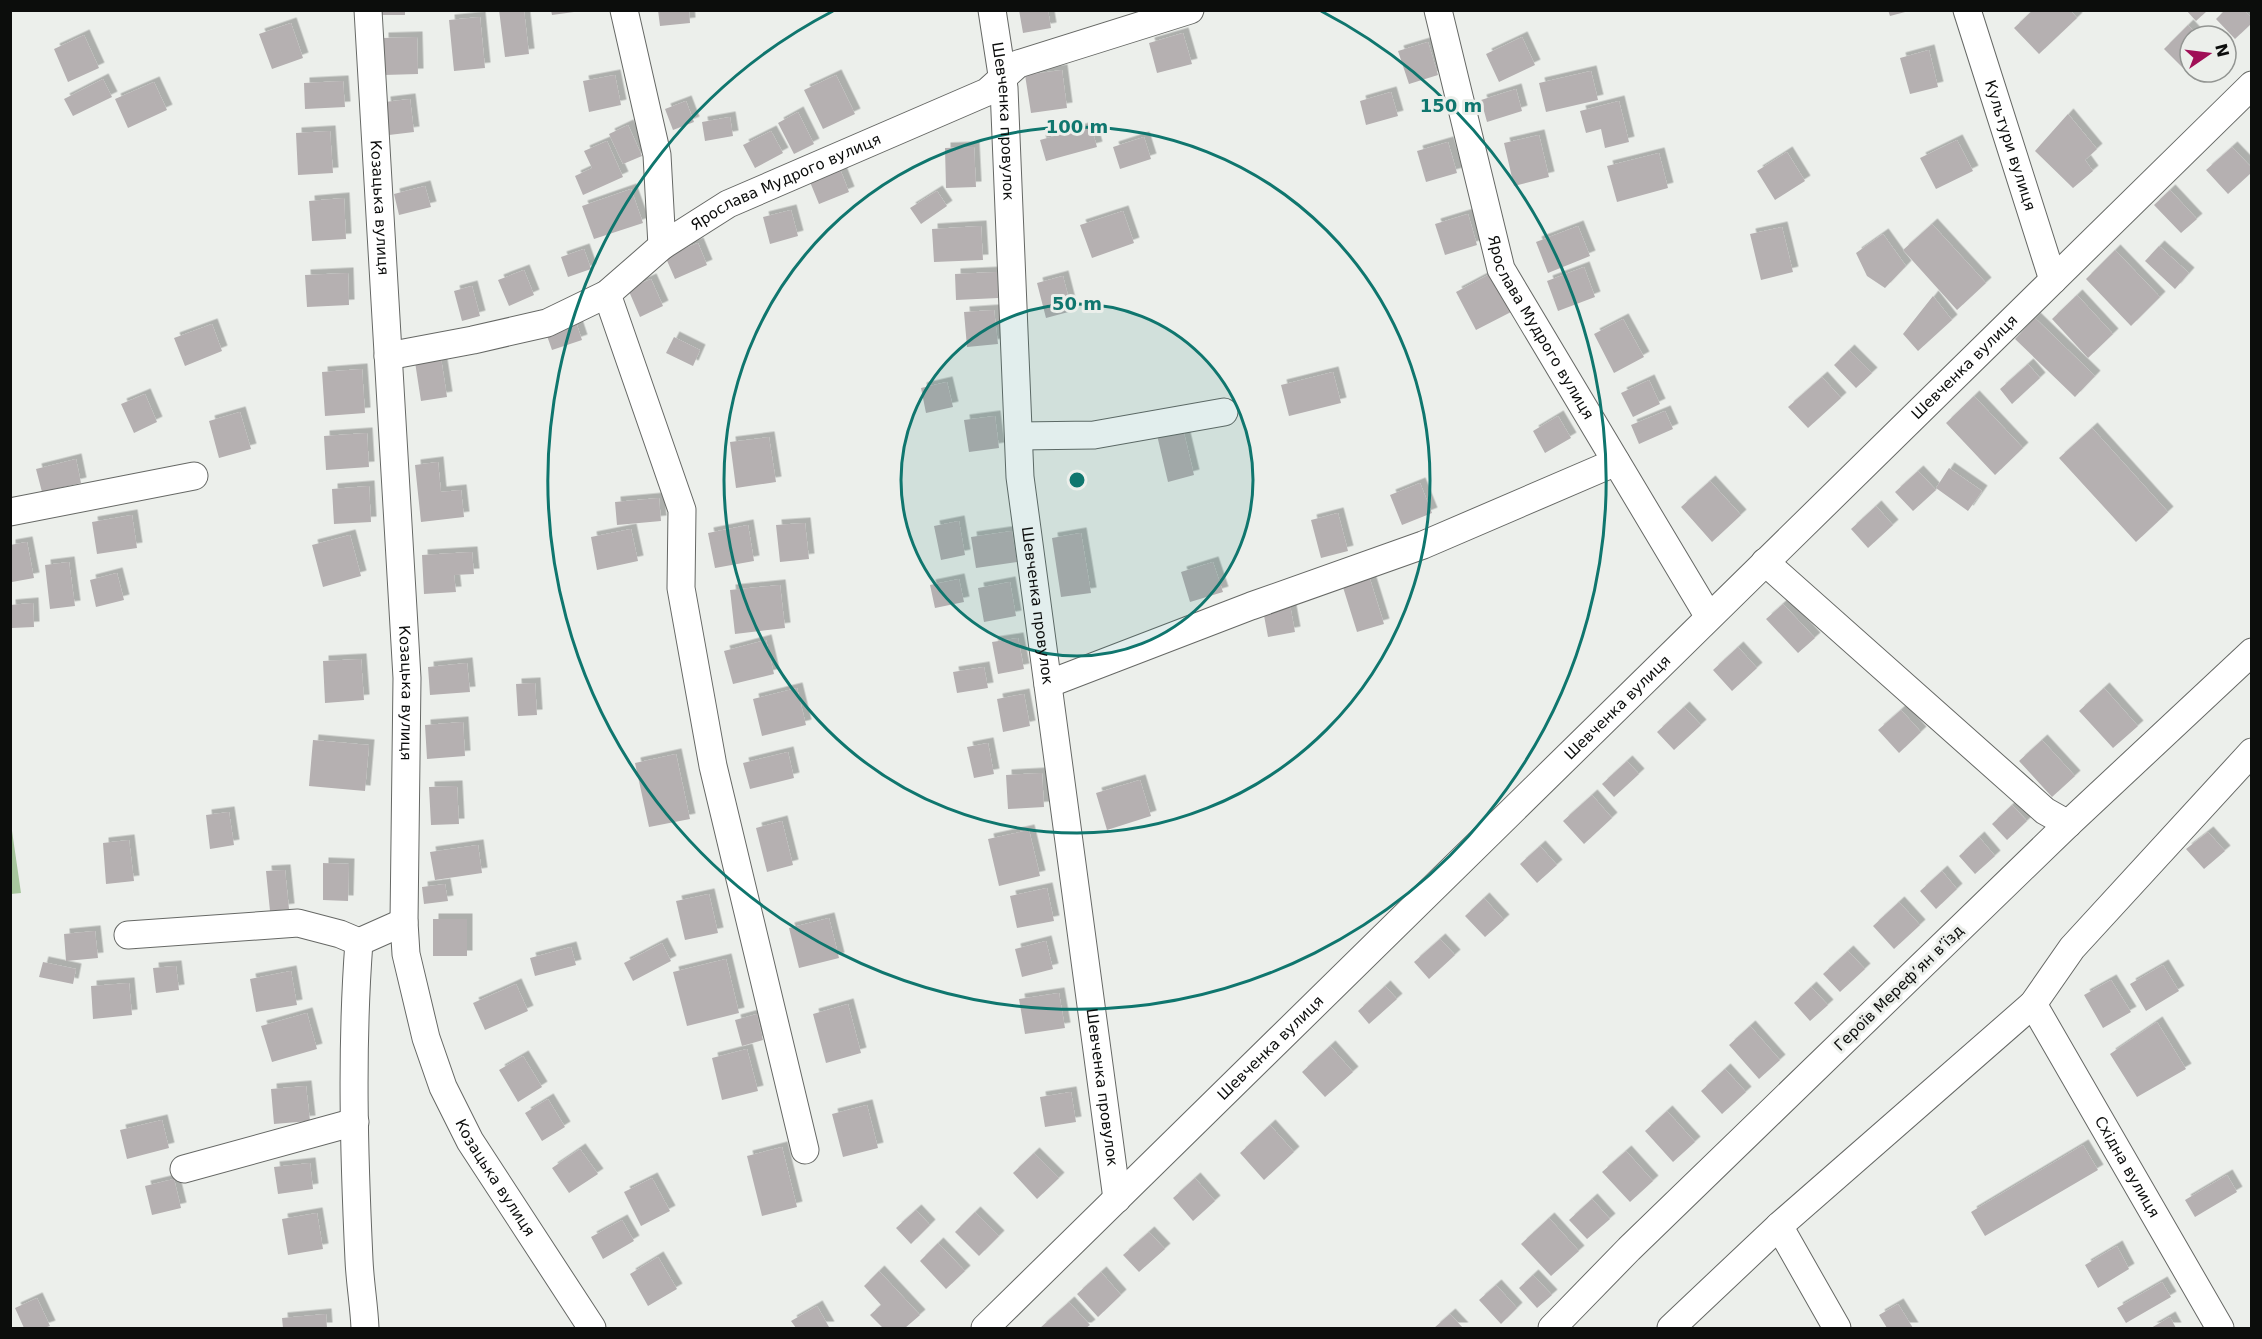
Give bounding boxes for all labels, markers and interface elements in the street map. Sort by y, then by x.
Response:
north arrow [2178,24,2238,84]
street label: Шевченка провулок [988,41,1018,201]
text: N [2211,42,2233,59]
street label: Культури вулиця [1981,78,2039,213]
text: 150 m [1420,95,1482,116]
text: 100 m [1046,116,1108,137]
street label: Ярослава Мудрого вулиця [687,130,884,234]
street label: Козацька вулиця [367,140,392,276]
street label: Ярослава Мудрого вулиця [1484,233,1598,423]
text: 50 m [1052,293,1102,314]
street label: Шевченка вулиця [1908,311,2021,423]
centre of rings [1067,470,1087,490]
street label: Шевченка провулок [1018,526,1057,686]
street label: Козацька вулиця [395,625,416,761]
street label: Шевченка вулиця [1561,652,1674,763]
street label: Героїв Мерефʼян вʼїзд [1830,921,1968,1055]
street label: Шевченка вулиця [1214,992,1327,1104]
street label: Шевченка провулок [1082,1007,1122,1167]
street label: Східна вулиця [2091,1113,2163,1221]
street label: Козацька вулиця [451,1116,539,1240]

